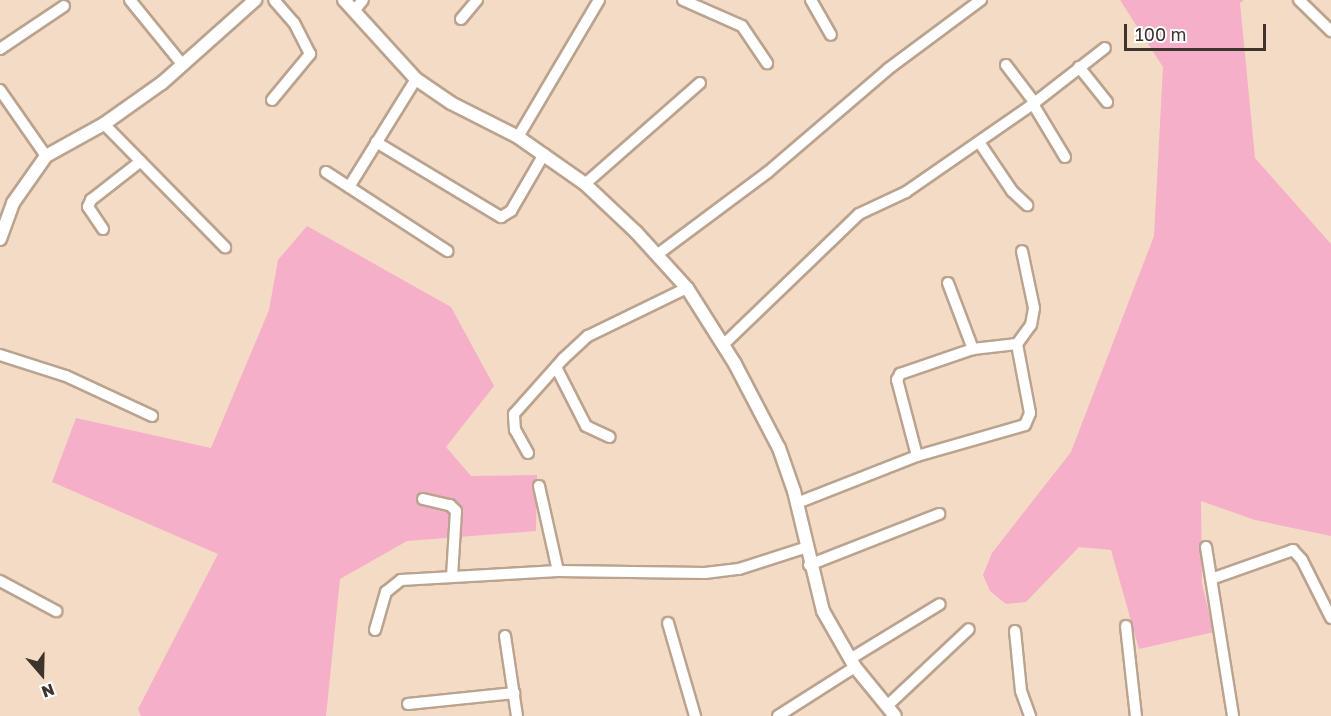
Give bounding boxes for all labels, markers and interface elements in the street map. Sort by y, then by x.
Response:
scale bar [1127,12,1270,50]
text: 100 m [1135,23,1186,45]
north arrow [12,644,72,704]
text: N [39,679,57,702]

